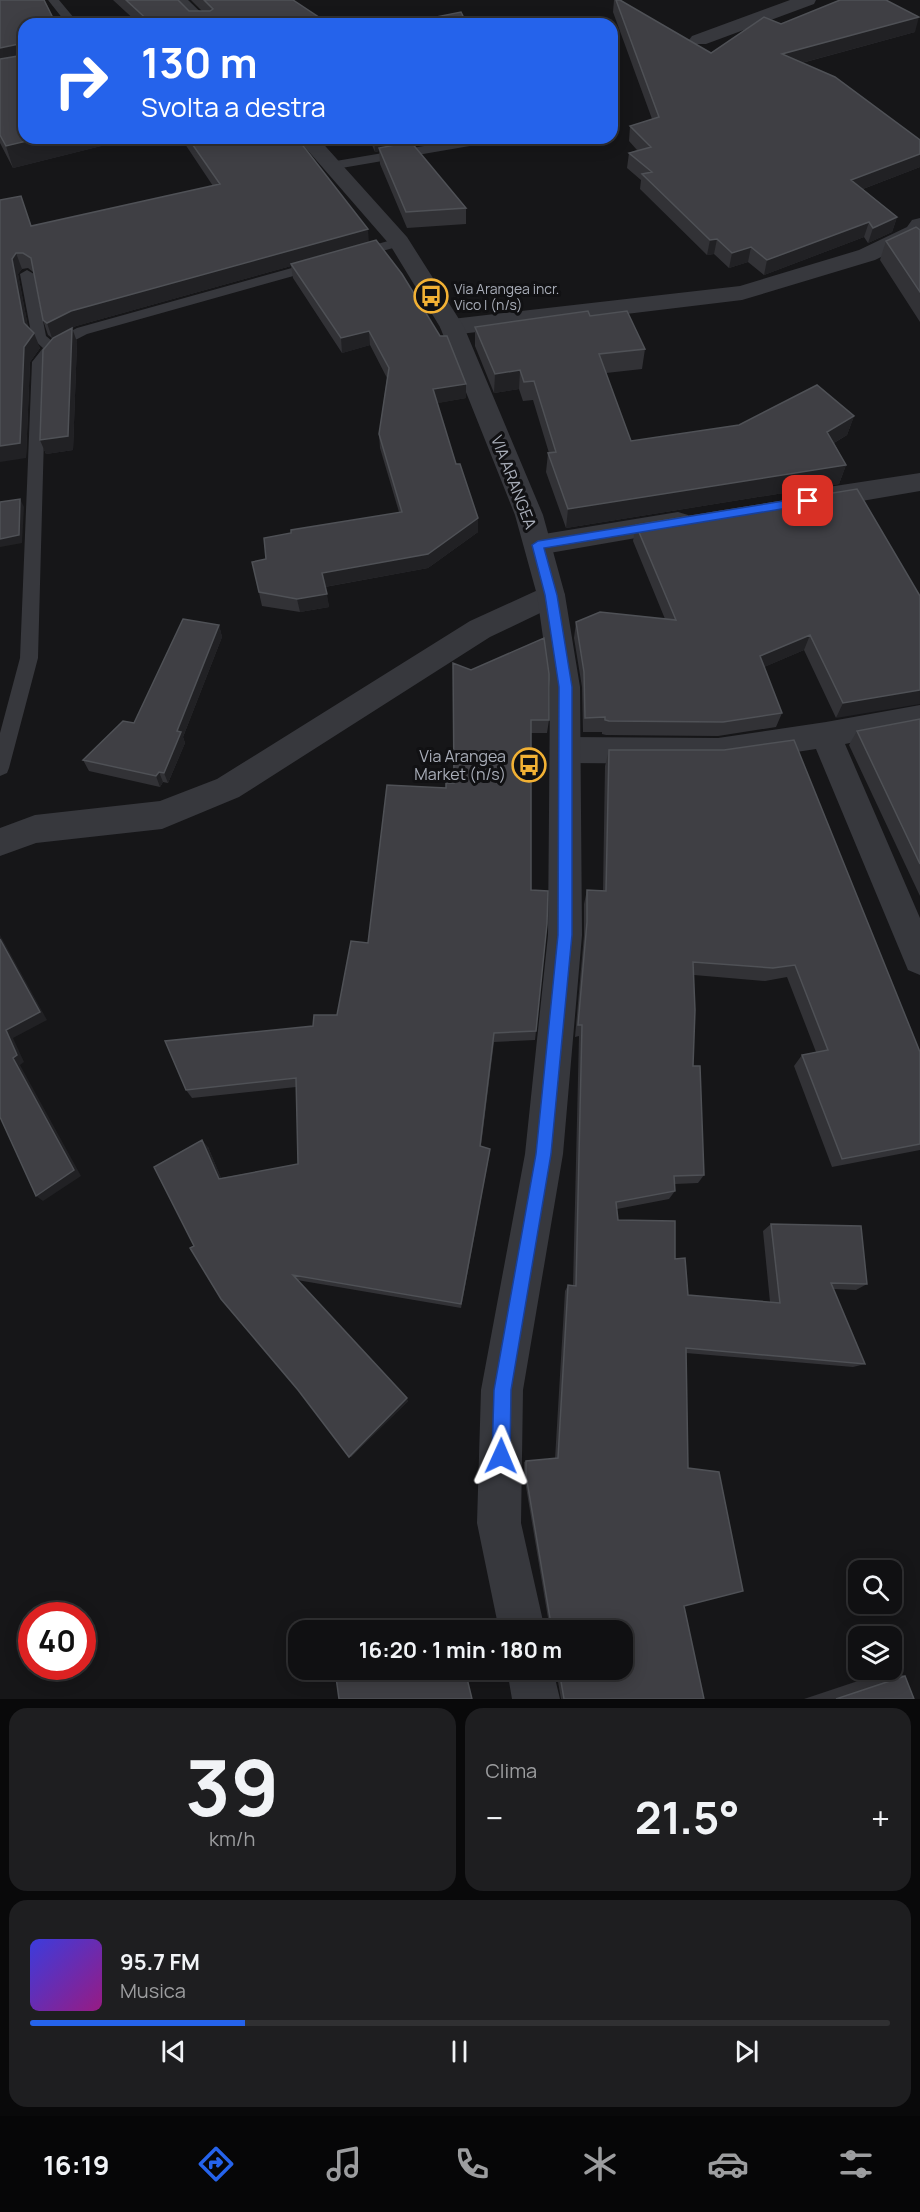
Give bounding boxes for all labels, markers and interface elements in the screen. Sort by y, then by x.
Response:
text: 130 m [141,33,258,91]
icon: right [42,42,120,120]
text: Svolta a destra [141,88,326,125]
bus stop icon: Via Arangea incr. Vico I (n/s) [413,278,449,314]
place label: Via Arangea incr. Vico I (n/s) [454,279,559,314]
street label: VIA ARANGEA [486,432,542,532]
pin [782,475,833,526]
icon: arrive [791,484,824,517]
place label: Via Arangea Market (n/s) [414,745,506,785]
bus stop icon: Via Arangea Market (n/s) [511,747,547,783]
position arrow [469,1424,533,1488]
map controls [848,1560,902,1680]
button: search [848,1560,902,1614]
speed limit sign: 40 [18,1602,96,1680]
button: layers [848,1626,902,1680]
text: 16:20 · 1 min · 180 m [359,1635,562,1665]
text: 39 [185,1733,279,1839]
text: Clima [486,1757,537,1784]
text: 21.5° [635,1786,740,1848]
text: − [486,1795,503,1840]
text: + [871,1795,890,1840]
text: km/h [209,1825,256,1852]
text: 95.7 FM [120,1947,200,1977]
text: Musica [120,1977,186,2004]
icon: previous [157,2035,190,2068]
icon: pause [443,2035,476,2068]
icon: next [730,2035,763,2068]
icon: directions [195,2143,237,2185]
icon: music [323,2143,365,2185]
icon: phone [451,2143,493,2185]
icon: climate [579,2143,621,2185]
icon: car [707,2143,749,2185]
icon: filters [835,2143,877,2185]
text: 16:19 [43,2146,109,2183]

